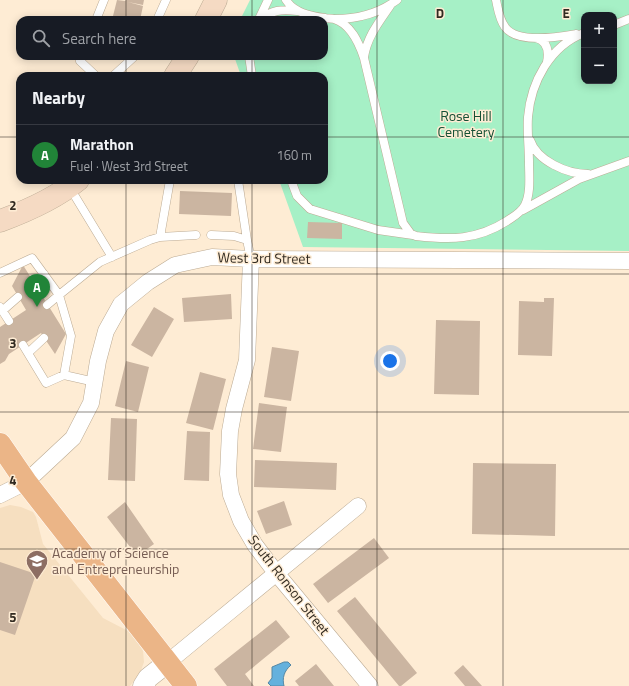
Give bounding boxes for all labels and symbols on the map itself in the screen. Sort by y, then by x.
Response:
text: D [436,3,444,23]
text: E [562,3,570,23]
park label: Rose Hill Cemetery [438,105,495,142]
text: 2 [9,195,17,215]
street label: West 3rd Street [217,246,311,269]
pin: A [24,274,50,307]
text: 3 [9,333,17,353]
your location [380,351,400,371]
text: 4 [9,470,17,490]
street label: South Ronson Street [244,530,335,639]
place label: Academy of Science and Entrepreneurship [52,542,179,579]
school or university icon: Academy of Science and Entrepreneurship [24,548,50,581]
text: 5 [9,607,17,627]

